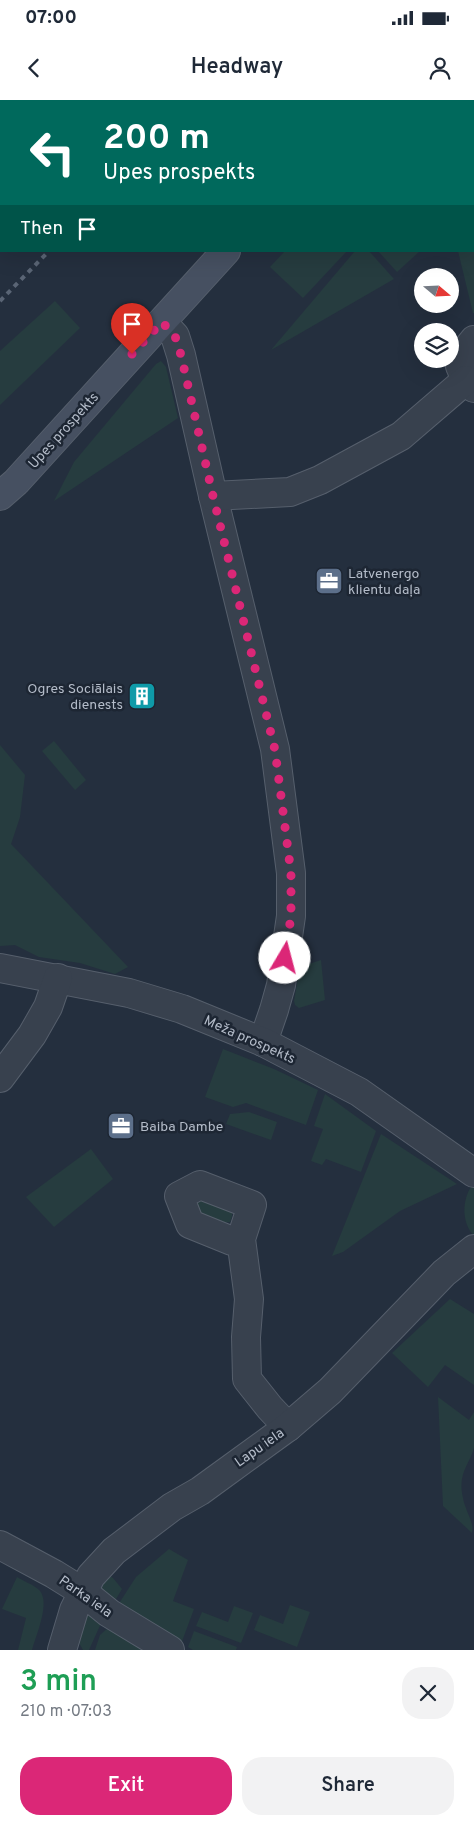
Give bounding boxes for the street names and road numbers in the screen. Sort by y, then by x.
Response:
street label: Upes prospekts [25,389,103,473]
street label: Meža prospekts [201,1013,298,1068]
street label: Lapu iela [232,1425,288,1471]
street label: Parka iela [55,1573,115,1622]

